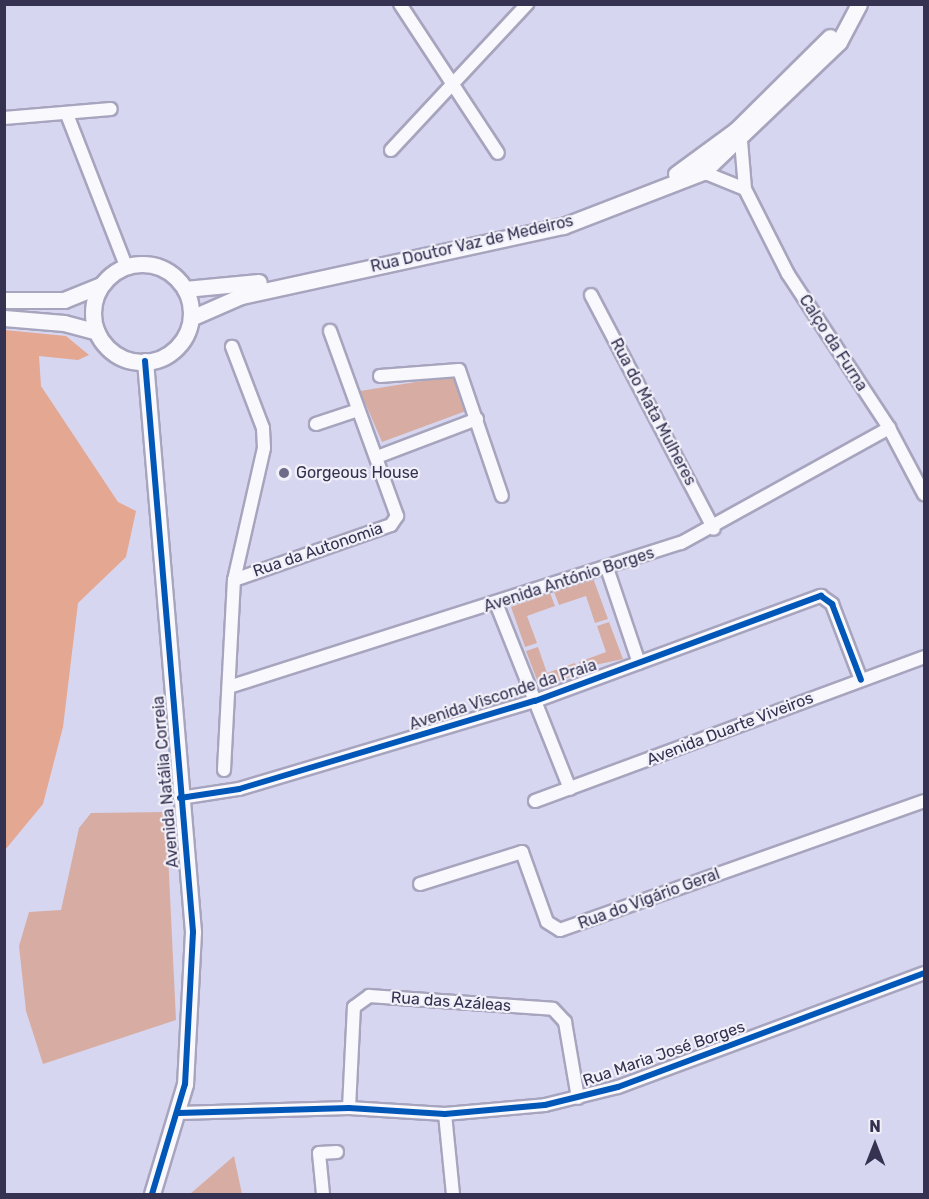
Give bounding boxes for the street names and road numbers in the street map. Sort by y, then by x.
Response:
street label: Rua Doutor Vaz de Medeiros [368,211,576,277]
street label: Calço da Furna [795,291,871,395]
street label: Rua do Mata Mulheres [606,335,700,489]
street label: Rua da Autonomia [250,519,386,581]
street label: Avenida António Borges [481,543,657,617]
street label: Avenida Visconde da Praia [407,656,599,734]
street label: Avenida Duarte Viveiros [644,688,816,770]
street label: Avenida Natália Correia [149,695,183,869]
street label: Rua do Vigário Geral [575,864,723,934]
street label: Rua das Azáleas [390,988,512,1016]
street label: Rua Maria José Borges [581,1017,747,1091]

